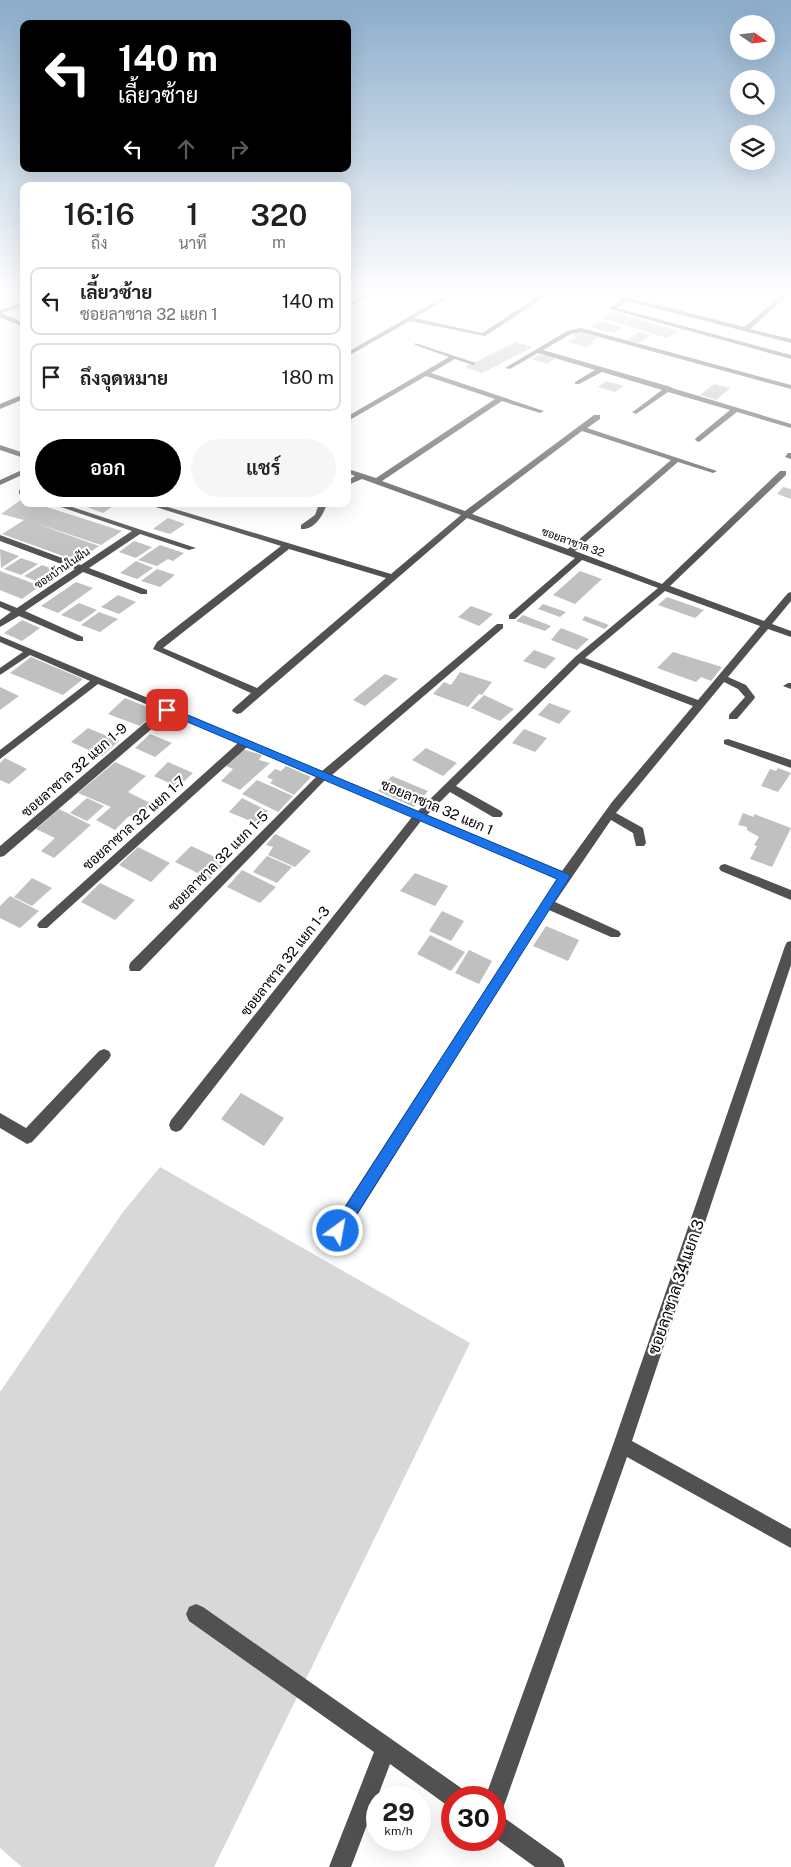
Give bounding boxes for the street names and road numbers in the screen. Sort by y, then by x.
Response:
street label: ซอยลาซาล 32 [540,525,606,559]
street label: ซอยบ้านในฝัน [31,543,92,591]
street label: ซอยลาซาล 32 แยก 1-9 [18,720,130,820]
street label: ซอยลาซาล 32 แยก 1-7 [79,773,189,873]
street label: ซอยลาซาล 32 แยก 1 [378,776,496,838]
street label: ซอยลาซาล 32 แยก 1-5 [165,808,271,914]
street label: ซอยลาซาล 32 แยก 1-3 [237,903,333,1019]
street label: ซอยลาซาล 34 แยก 3 [644,1217,708,1357]

